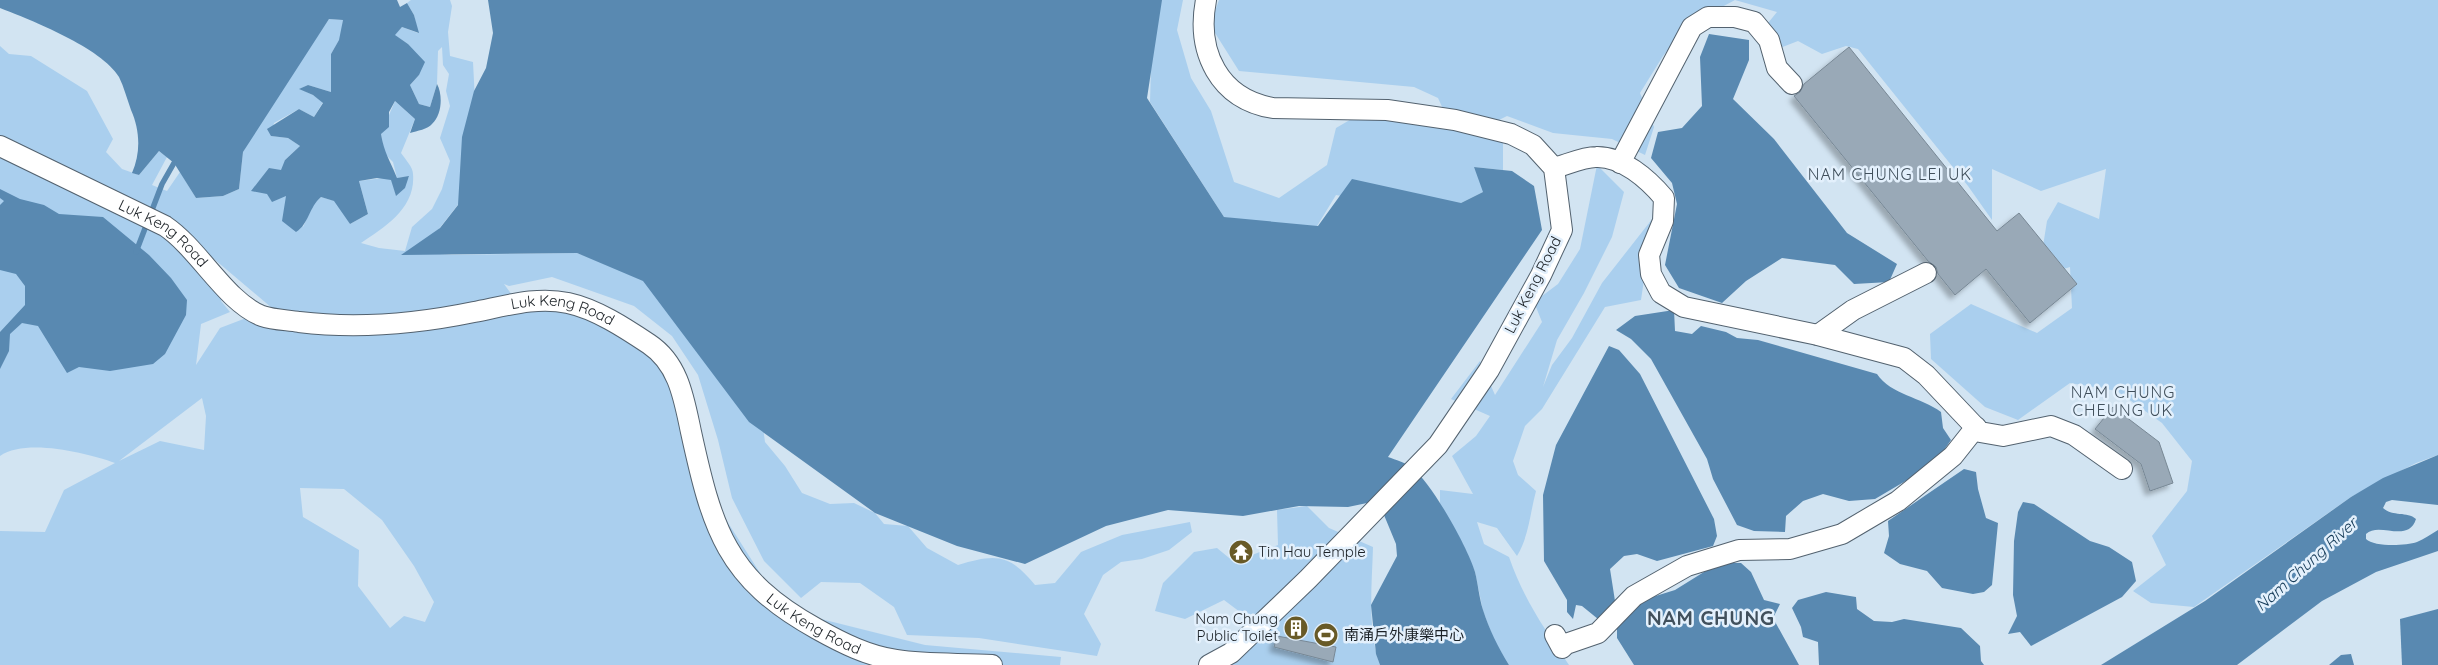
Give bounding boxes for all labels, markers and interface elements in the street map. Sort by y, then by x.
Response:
district label: NAM CHUNG LEI UK [1808,164,1972,184]
street label: Luk Keng Road [116,195,212,271]
street label: Luk Keng Road [1500,233,1565,336]
street label: Luk Keng Road [509,291,618,329]
district label: NAM CHUNG CHEUNG UK [2071,382,2175,420]
water label: Nam Chung River [2251,512,2362,615]
temple icon: Tin Hau Temple [1228,539,1254,565]
place label: Tin Hau Temple [1258,542,1366,561]
street label: Luk Keng Road [763,589,864,658]
district label: NAM CHUNG [1647,605,1775,630]
place label: Nam Chung Public Toilet [1195,609,1278,645]
building icon: Nam Chung Public Toilet [1283,615,1309,641]
sports icon: 南涌戶外康樂中心 [1313,622,1339,648]
place label: 南涌戶外康樂中心 [1344,625,1464,644]

